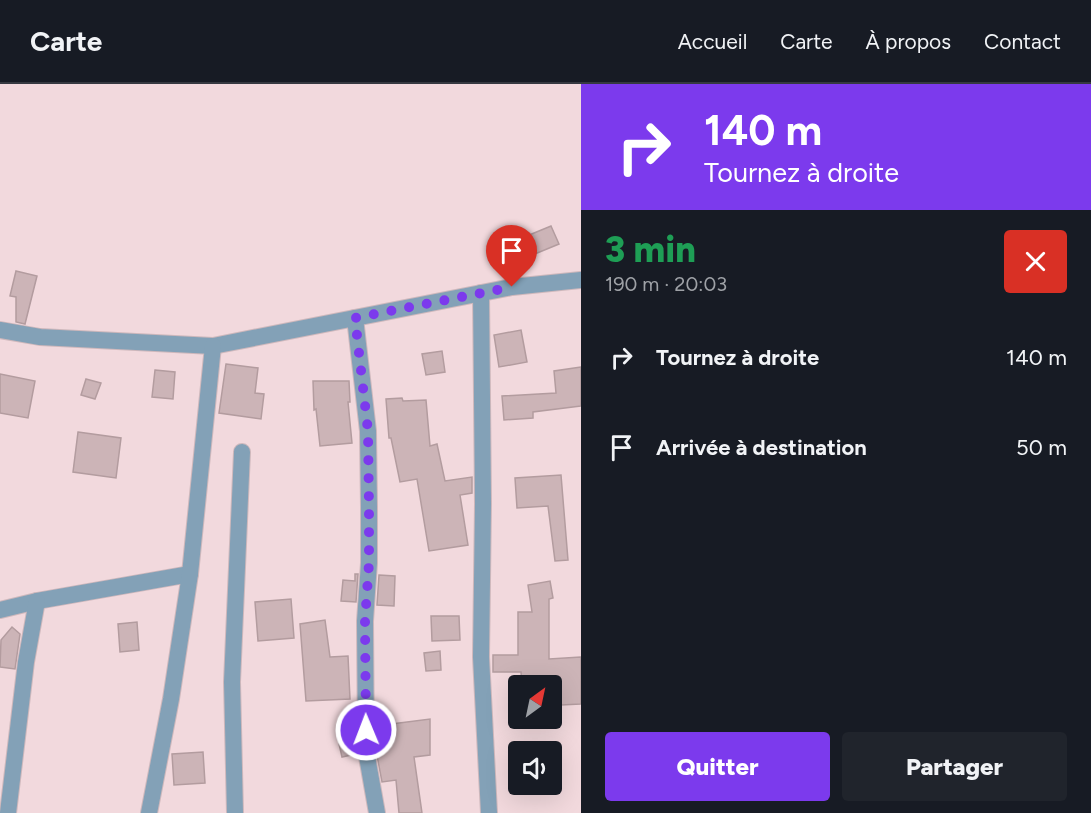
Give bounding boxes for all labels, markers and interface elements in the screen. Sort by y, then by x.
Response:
text: Carte [30,24,102,58]
text: Accueil [678,29,747,54]
text: Carte [780,29,833,54]
text: À propos [866,29,951,54]
text: Contact [984,29,1061,54]
text: 140 m [704,105,822,156]
icon: right [605,108,683,186]
text: Tournez à droite [704,156,899,189]
pin [486,225,537,287]
text: 3 min [605,228,696,271]
button: close [1004,230,1067,293]
icon: arrive [495,234,528,267]
text: 190 m · 20:03 [605,272,727,296]
icon: right [605,341,638,374]
text: Tournez à droite [656,344,819,371]
text: 140 m [1006,344,1067,371]
icon: arrive [605,431,638,464]
text: Arrivée à destination [656,434,867,461]
text: 50 m [1016,434,1067,461]
north arrow [508,675,562,729]
map controls [508,675,562,795]
position arrow [334,698,398,762]
button: Quitter [605,732,830,801]
button: Partager [842,732,1067,801]
button: sound [508,741,562,795]

